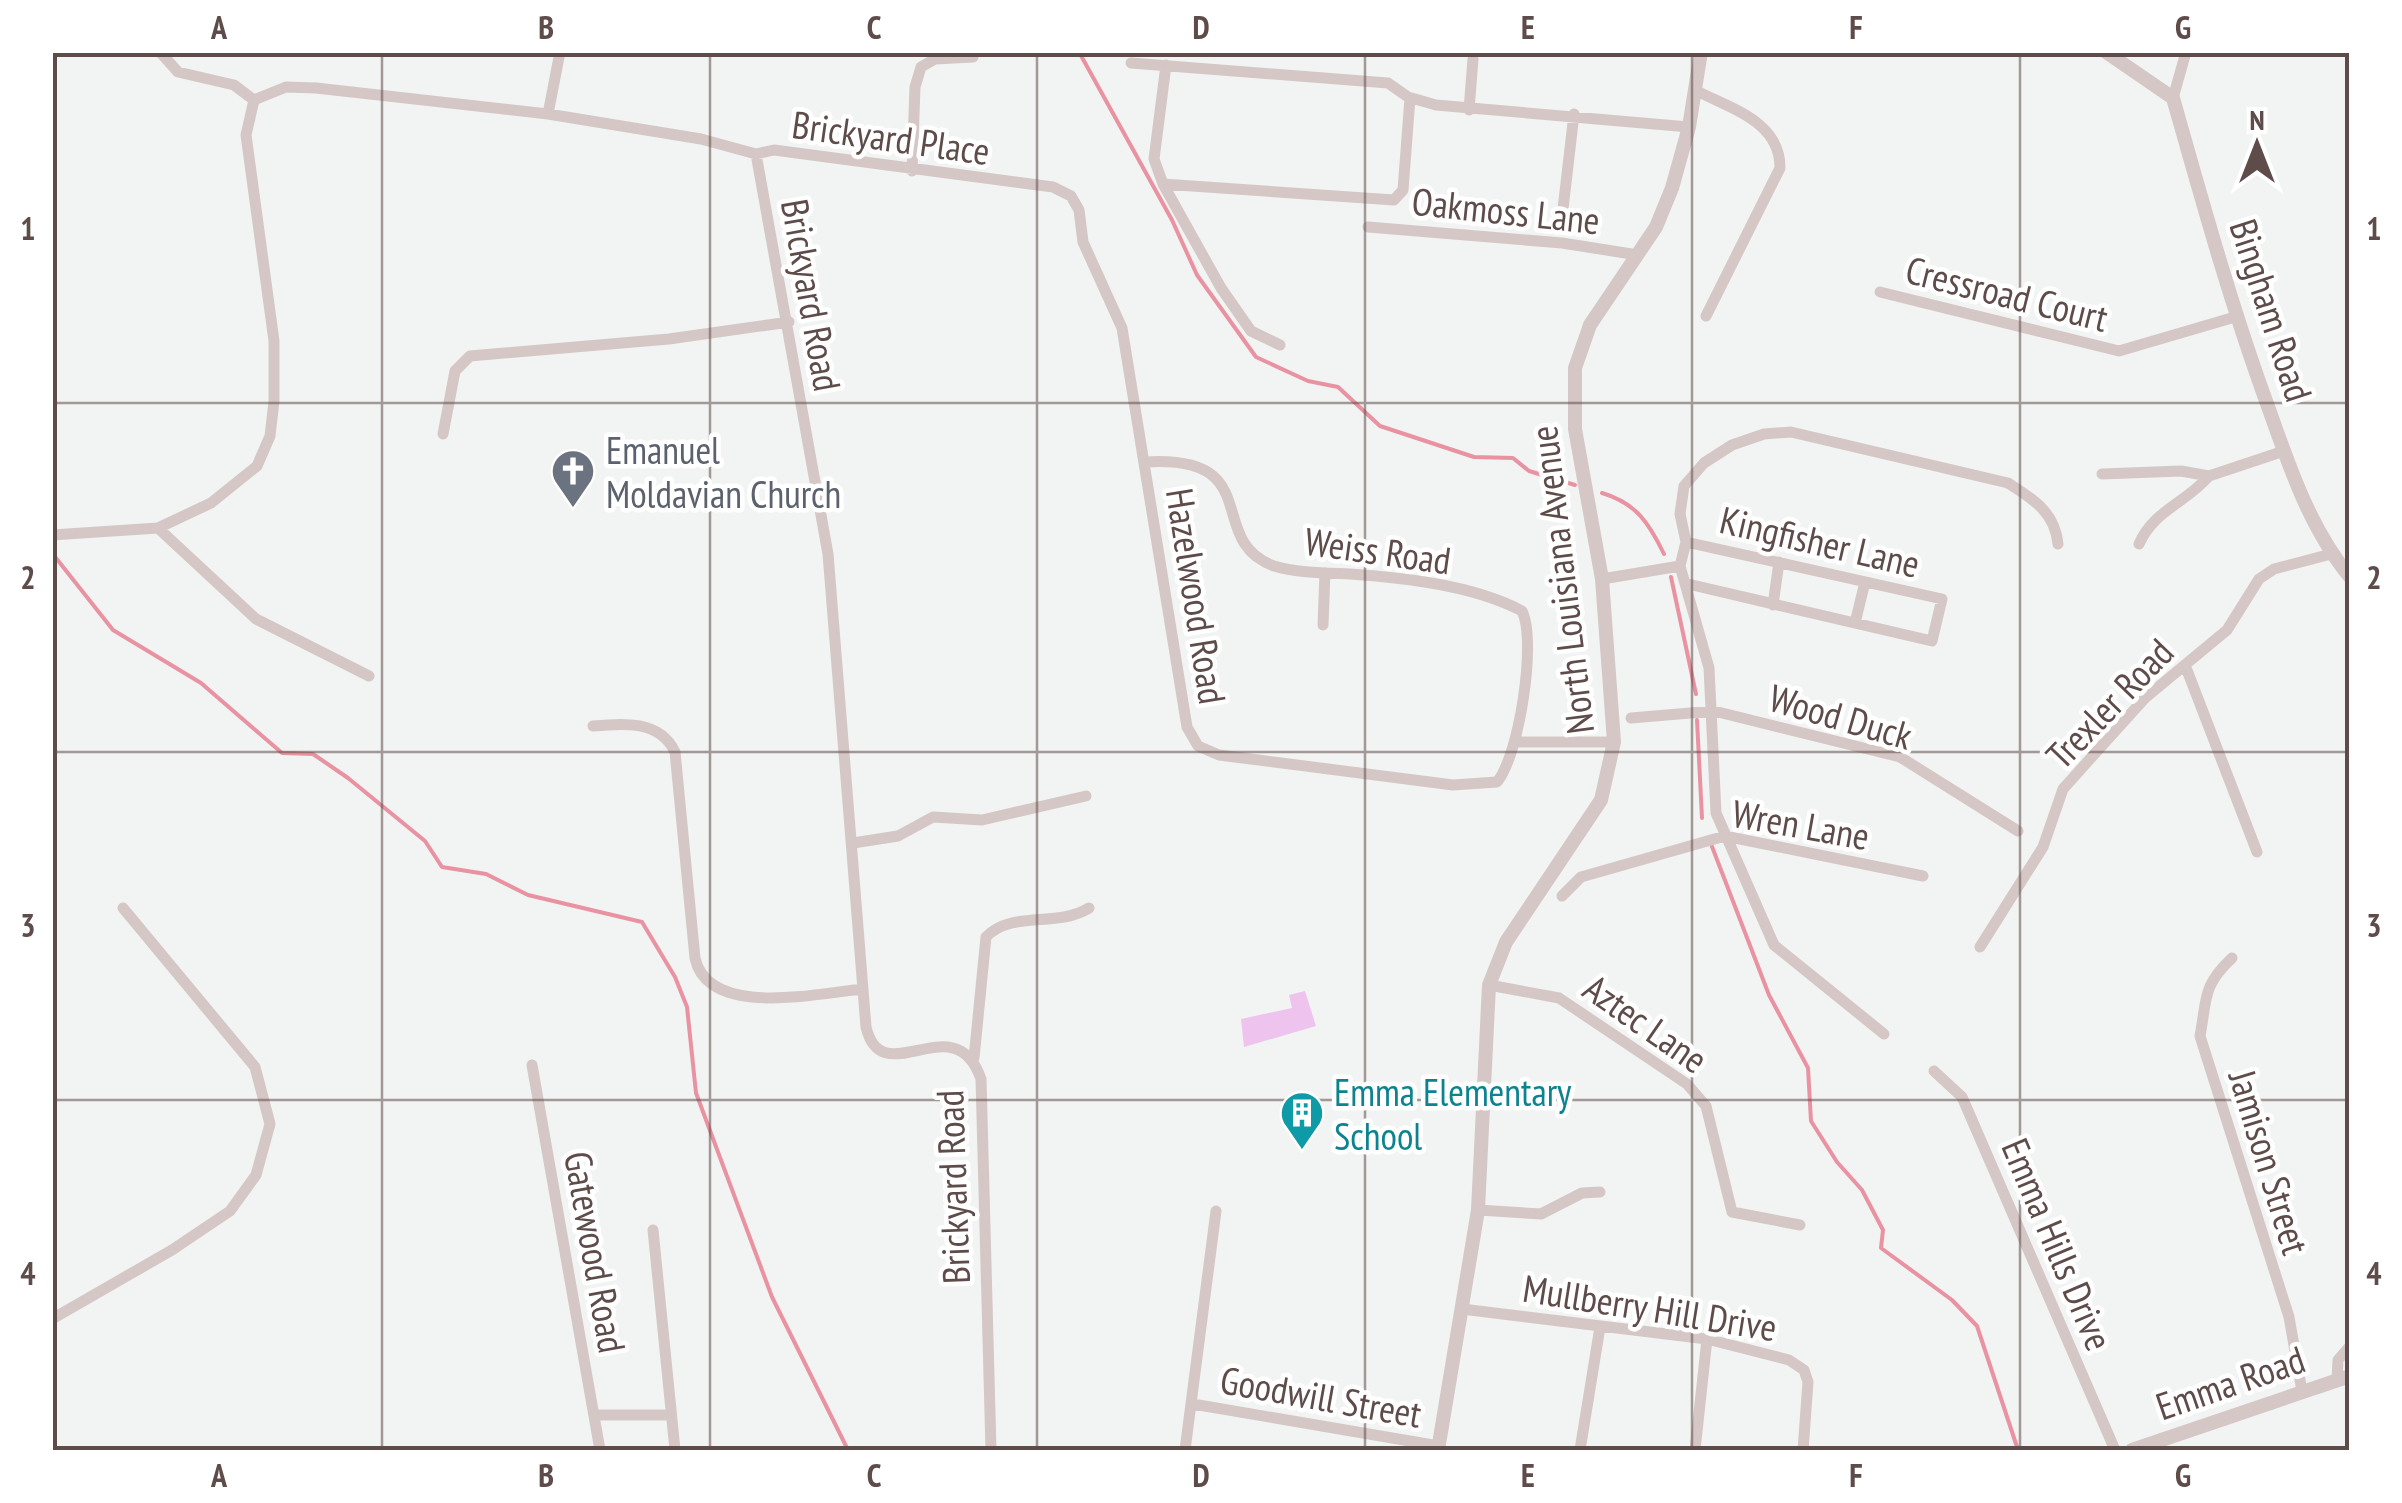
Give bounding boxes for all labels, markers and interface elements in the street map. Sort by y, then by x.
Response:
text: A [210,6,228,48]
text: B [538,6,554,48]
text: C [867,6,882,48]
text: D [1192,6,1210,48]
text: E [1521,6,1535,48]
text: F [1849,6,1863,48]
text: G [2175,6,2191,48]
north arrow [2207,95,2307,195]
street label: Brickyard Place [789,99,993,175]
text: N [2249,101,2265,138]
street label: Oakmoss Lane [1410,176,1602,244]
street label: Brickyard Road [771,195,853,395]
text: 1 [20,207,36,249]
text: 1 [2366,207,2382,249]
street label: Bingham Road [2220,213,2324,407]
street label: Cressroad Court [1901,244,2114,342]
street label: North Louisiana Avenue [1518,423,1604,737]
place label: Emanuel Moldavian Church [606,425,841,518]
church icon: Emanuel Moldavian Church [550,448,596,509]
street label: Hazelwood Road [1156,485,1238,707]
street label: Kingfisher Lane [1715,494,1925,588]
street label: Weiss Road [1302,516,1454,584]
text: 2 [20,556,36,598]
text: 2 [2366,556,2382,598]
street label: Trexler Road [2035,627,2183,779]
street label: Wood Duck [1764,672,1918,760]
street label: Wren Lane [1729,788,1873,860]
text: 3 [20,904,36,946]
text: 3 [2366,904,2382,946]
street label: Aztec Lane [1574,963,1718,1083]
street label: Jamison Street [2219,1063,2321,1261]
place label: Emma Elementary School [1334,1067,1572,1160]
street label: Brickyard Road [924,1089,980,1285]
building icon: Emma Elementary School [1279,1090,1325,1151]
street label: Emma Hills Drive [1991,1131,2125,1357]
street label: Gatewood Road [554,1147,638,1357]
text: 4 [20,1252,36,1294]
text: 4 [2366,1252,2382,1294]
street label: Mullberry Hill Drive [1520,1263,1780,1351]
street label: Emma Road [2149,1334,2311,1430]
street label: Goodwill Street [1217,1354,1426,1438]
text: A [210,1454,228,1496]
text: B [538,1454,554,1496]
text: C [867,1454,882,1496]
text: D [1192,1454,1210,1496]
text: E [1521,1454,1535,1496]
text: F [1849,1454,1863,1496]
text: G [2175,1454,2191,1496]

